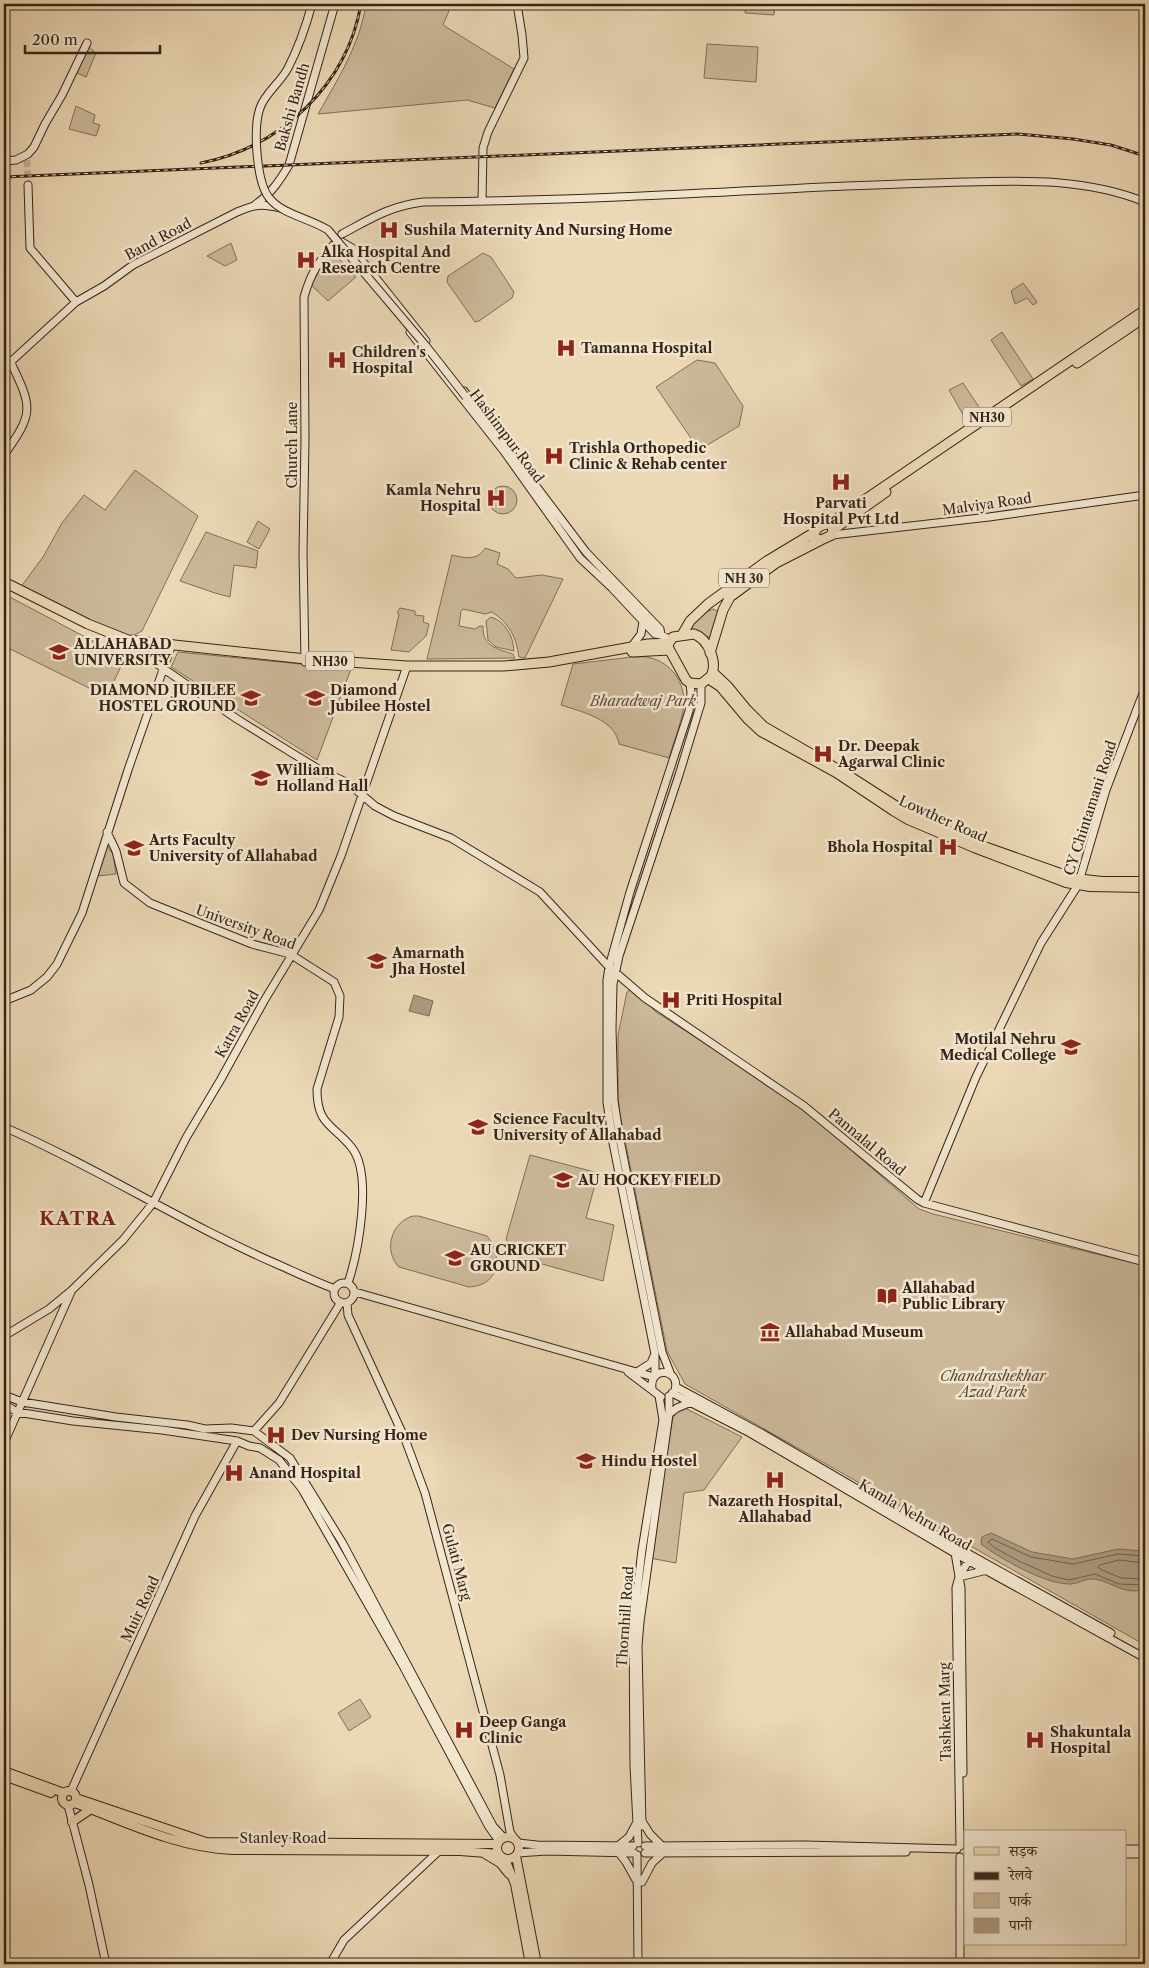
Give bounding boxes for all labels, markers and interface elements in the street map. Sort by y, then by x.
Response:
scale bar [25,22,160,54]
text: 200 m [32,30,78,49]
street label: Bakshi Bandh [271,60,313,153]
street label: Band Road [122,214,195,264]
hospital icon: Sushila Maternity And Nursing Home [378,219,400,241]
place label: Sushila Maternity And Nursing Home [404,221,672,239]
place label: Alka Hospital And Research Centre [320,243,452,277]
hospital icon: Alka Hospital And Research Centre [295,249,317,271]
hospital icon: Tamanna Hospital [555,337,577,359]
place label: Tamanna Hospital [581,339,712,357]
place label: Children's Hospital [352,343,426,377]
hospital icon: Children's Hospital [326,349,348,371]
street label: Hashimpur Road [466,386,548,487]
street label: Church Lane [283,401,301,488]
road number: NH30 [963,408,1011,427]
place label: Trishla Orthopedic Clinic & Rehab center [569,439,727,473]
hospital icon: Trishla Orthopedic Clinic & Rehab center [543,445,565,467]
hospital icon: Parvati Hospital Pvt Ltd [830,471,852,493]
place label: Kamla Nehru Hospital [385,481,481,515]
hospital icon: Kamla Nehru Hospital [485,487,507,509]
street label: Malviya Road [941,489,1033,519]
place label: Parvati Hospital Pvt Ltd [783,494,900,528]
road number: NH 30 [719,568,769,588]
place label: ALLAHABAD UNIVERSITY [73,635,172,669]
school or university icon: ALLAHABAD UNIVERSITY [48,641,70,663]
road number: NH30 [306,651,354,670]
place label: DIAMOND JUBILEE HOSTEL GROUND [90,681,236,715]
place label: Diamond Jubilee Hostel [327,681,431,715]
school or university icon: DIAMOND JUBILEE HOSTEL GROUND [240,687,262,709]
school or university icon: Diamond Jubilee Hostel [304,687,326,709]
park label: Bharadwaj Park [589,692,697,710]
place label: Dr. Deepak Agarwal Clinic [837,737,945,771]
street label: CY Chintamani Road [1060,738,1120,878]
hospital icon: Dr. Deepak Agarwal Clinic [812,743,834,765]
place label: William Holland Hall [275,761,368,795]
school or university icon: William Holland Hall [250,767,272,789]
street label: Lowther Road [896,792,990,847]
place label: Arts Faculty University of Allahabad [148,831,318,865]
hospital icon: Bhola Hospital [937,836,959,858]
school or university icon: Arts Faculty University of Allahabad [123,837,145,859]
place label: Bhola Hospital [827,838,933,856]
street label: University Road [193,901,299,954]
place label: Amarnath Jha Hostel [389,944,465,978]
school or university icon: Amarnath Jha Hostel [366,950,388,972]
street label: Katra Road [211,987,263,1061]
hospital icon: Priti Hospital [660,989,682,1011]
place label: Priti Hospital [686,991,783,1009]
place label: Motilal Nehru Medical College [940,1030,1056,1064]
school or university icon: Motilal Nehru Medical College [1060,1036,1082,1058]
street label: Pannalal Road [825,1104,910,1180]
place label: Science Faculty University of Allahabad [493,1110,662,1144]
school or university icon: Science Faculty University of Allahabad [467,1116,489,1138]
school or university icon: AU HOCKEY FIELD [552,1169,574,1191]
place label: AU HOCKEY FIELD [577,1171,721,1189]
district label: KATRA [39,1207,117,1230]
place label: AU CRICKET GROUND [469,1241,566,1275]
school or university icon: AU CRICKET GROUND [444,1247,466,1269]
place label: Allahabad Public Library [901,1279,1006,1313]
library icon: Allahabad Public Library [876,1285,898,1307]
museum icon: Allahabad Museum [759,1321,781,1343]
place label: Allahabad Museum [784,1323,924,1341]
park label: Chandrashekhar Azad Park [940,1367,1048,1401]
hospital icon: Dev Nursing Home [265,1424,287,1446]
place label: Dev Nursing Home [291,1426,427,1444]
school or university icon: Hindu Hostel [575,1450,597,1472]
place label: Hindu Hostel [601,1452,697,1470]
hospital icon: Anand Hospital [223,1462,245,1484]
place label: Anand Hospital [248,1464,361,1482]
hospital icon: Nazareth Hospital, Allahabad [764,1469,786,1491]
street label: Kamla Nehru Road [855,1475,975,1555]
place label: Nazareth Hospital, Allahabad [708,1492,842,1526]
street label: Gulati Marg [438,1522,476,1603]
street label: Thornhill Road [612,1565,638,1669]
street label: Muir Road [117,1573,163,1645]
street label: Tashkent Marg [935,1662,955,1762]
place label: Deep Ganga Clinic [479,1713,567,1747]
hospital icon: Deep Ganga Clinic [453,1719,475,1741]
place label: Shakuntala Hospital [1050,1723,1132,1757]
hospital icon: Shakuntala Hospital [1024,1729,1046,1751]
street label: Stanley Road [240,1829,327,1847]
legend [964,1830,1126,1946]
text: सड़क [1008,1841,1038,1860]
text: रेलवे [1007,1865,1033,1884]
text: पार्क [1008,1891,1032,1910]
text: पानी [1008,1915,1033,1934]

